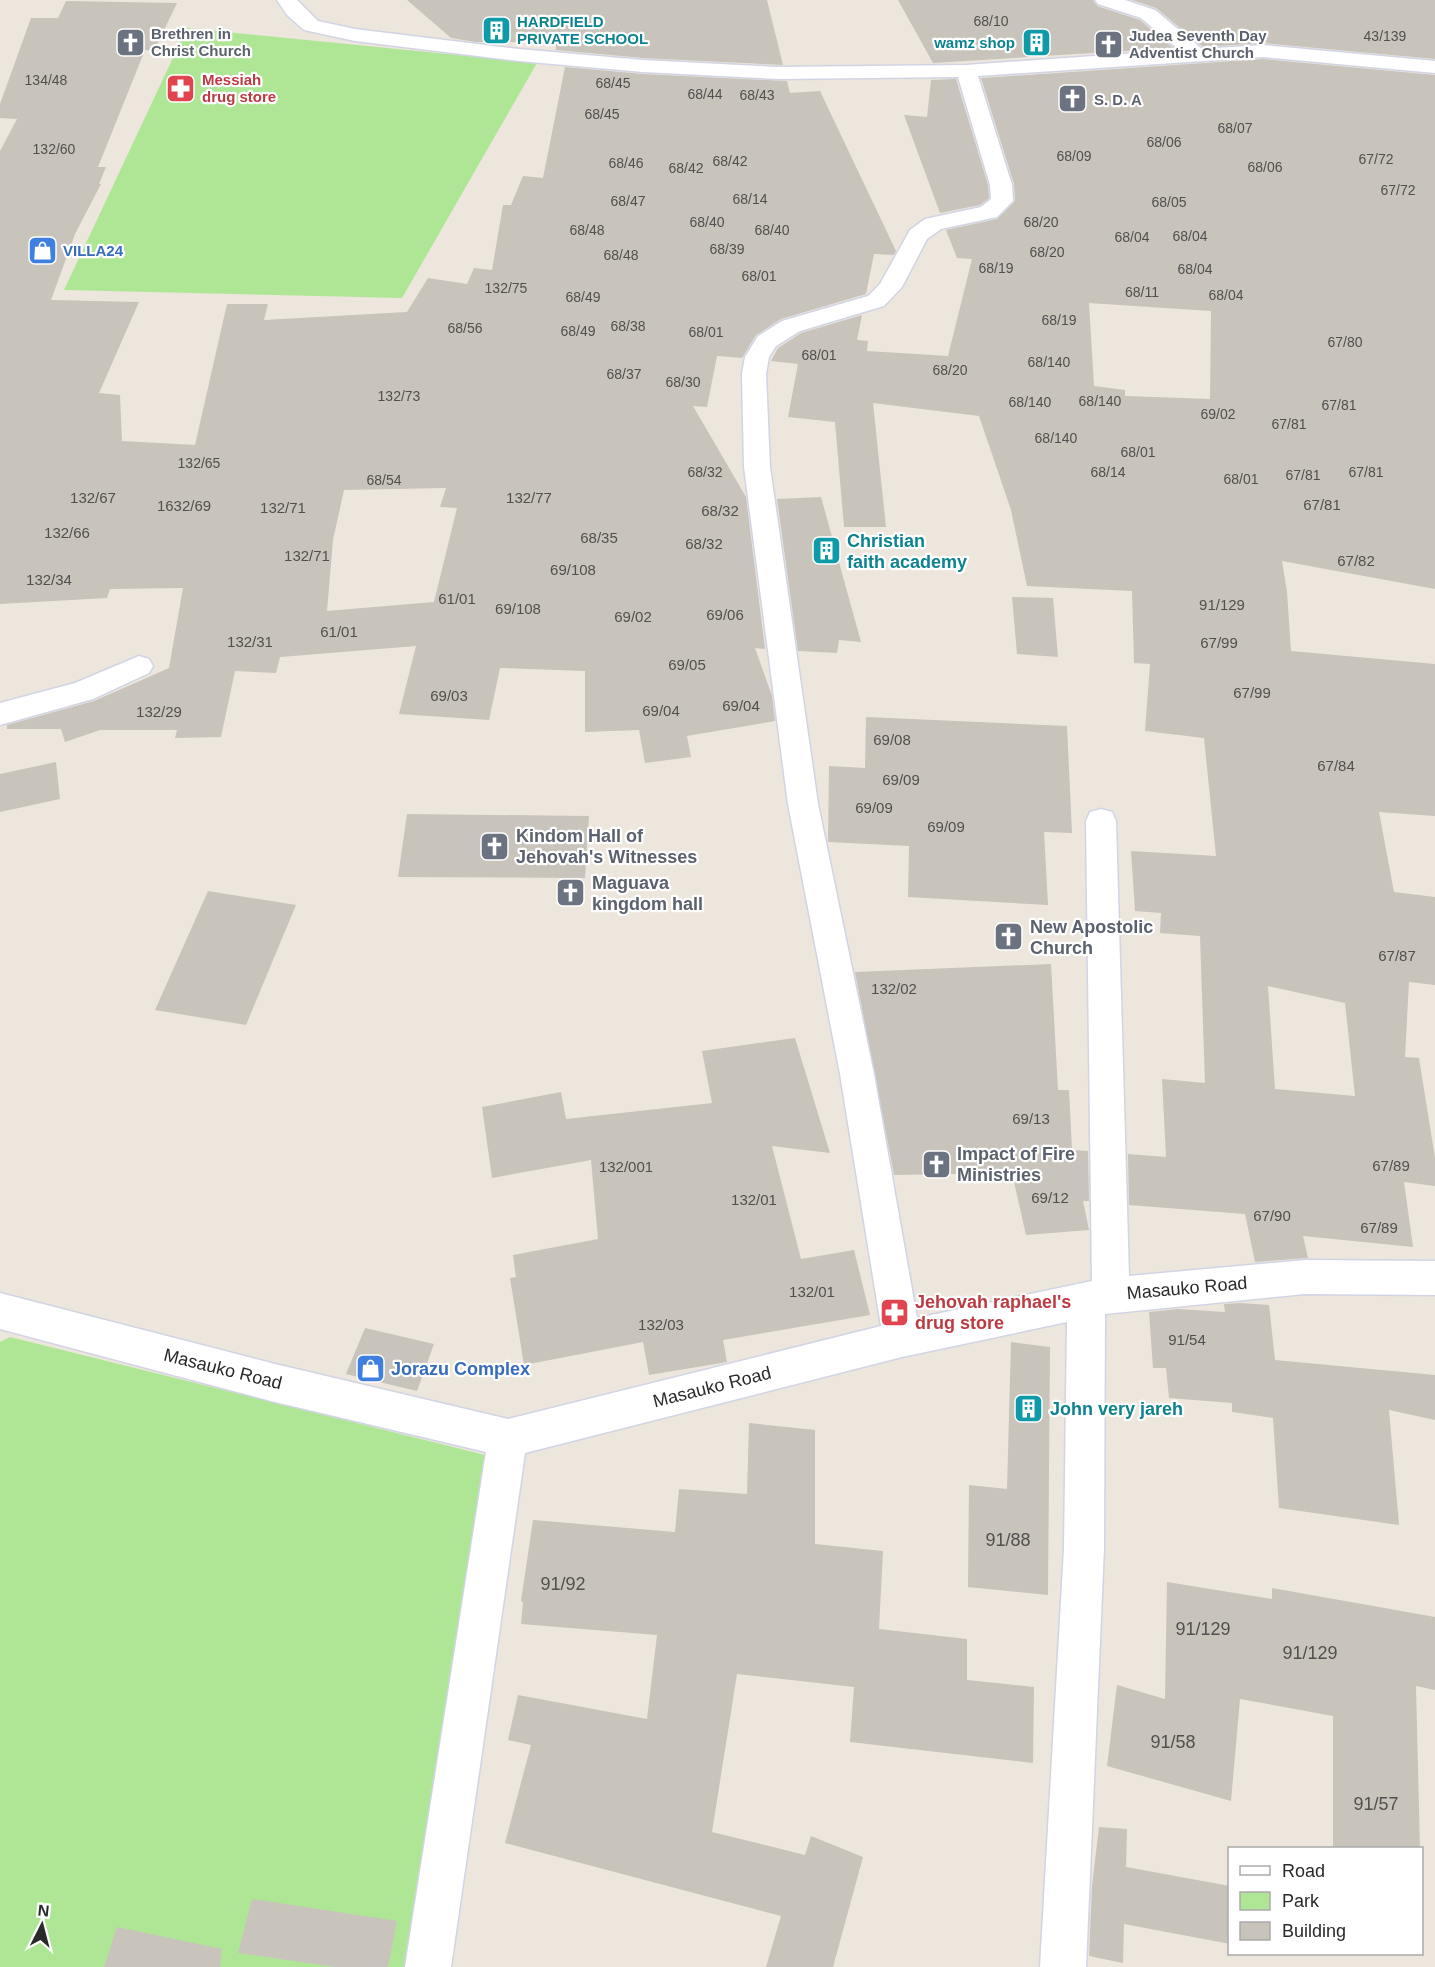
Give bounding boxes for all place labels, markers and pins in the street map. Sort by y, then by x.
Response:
place label: HARDFIELD PRIVATE SCHOOL [517,13,648,47]
building icon: HARDFIELD PRIVATE SCHOOL [480,14,512,46]
place label: Brethren in Christ Church [151,25,251,59]
church icon: Brethren in Christ Church [114,26,146,58]
building icon: wamz shop [1020,26,1052,58]
place label: Judea Seventh Day Adventist Church [1129,27,1267,61]
church icon: Judea Seventh Day Adventist Church [1092,28,1124,60]
place label: wamz shop [933,34,1015,51]
place label: Messiah drug store [202,71,276,105]
pharmacy icon: Messiah drug store [165,72,197,104]
church icon: S. D. A [1057,83,1089,115]
place label: S. D. A [1094,91,1142,108]
shop icon: VILLA24 [26,234,58,266]
place label: VILLA24 [63,242,124,259]
place label: Christian faith academy [847,531,967,572]
building icon: Christian faith academy [810,535,842,567]
place label: Kindom Hall of Jehovah's Witnesses [516,826,697,867]
church icon: Kindom Hall of Jehovah's Witnesses [479,830,511,862]
place label: Maguava kingdom hall [592,873,703,914]
church icon: Maguava kingdom hall [555,877,587,909]
place label: New Apostolic Church [1030,917,1153,958]
church icon: New Apostolic Church [993,921,1025,953]
place label: Impact of Fire Ministries [957,1144,1075,1185]
church icon: Impact of Fire Ministries [920,1148,952,1180]
place label: Jehovah raphael's drug store [915,1292,1071,1333]
pharmacy icon: Jehovah raphael's drug store [878,1296,910,1328]
shop icon: Jorazu Complex [354,1353,386,1385]
place label: Jorazu Complex [391,1359,530,1379]
building icon: John very jareh [1013,1393,1045,1425]
place label: John very jareh [1050,1399,1183,1419]

